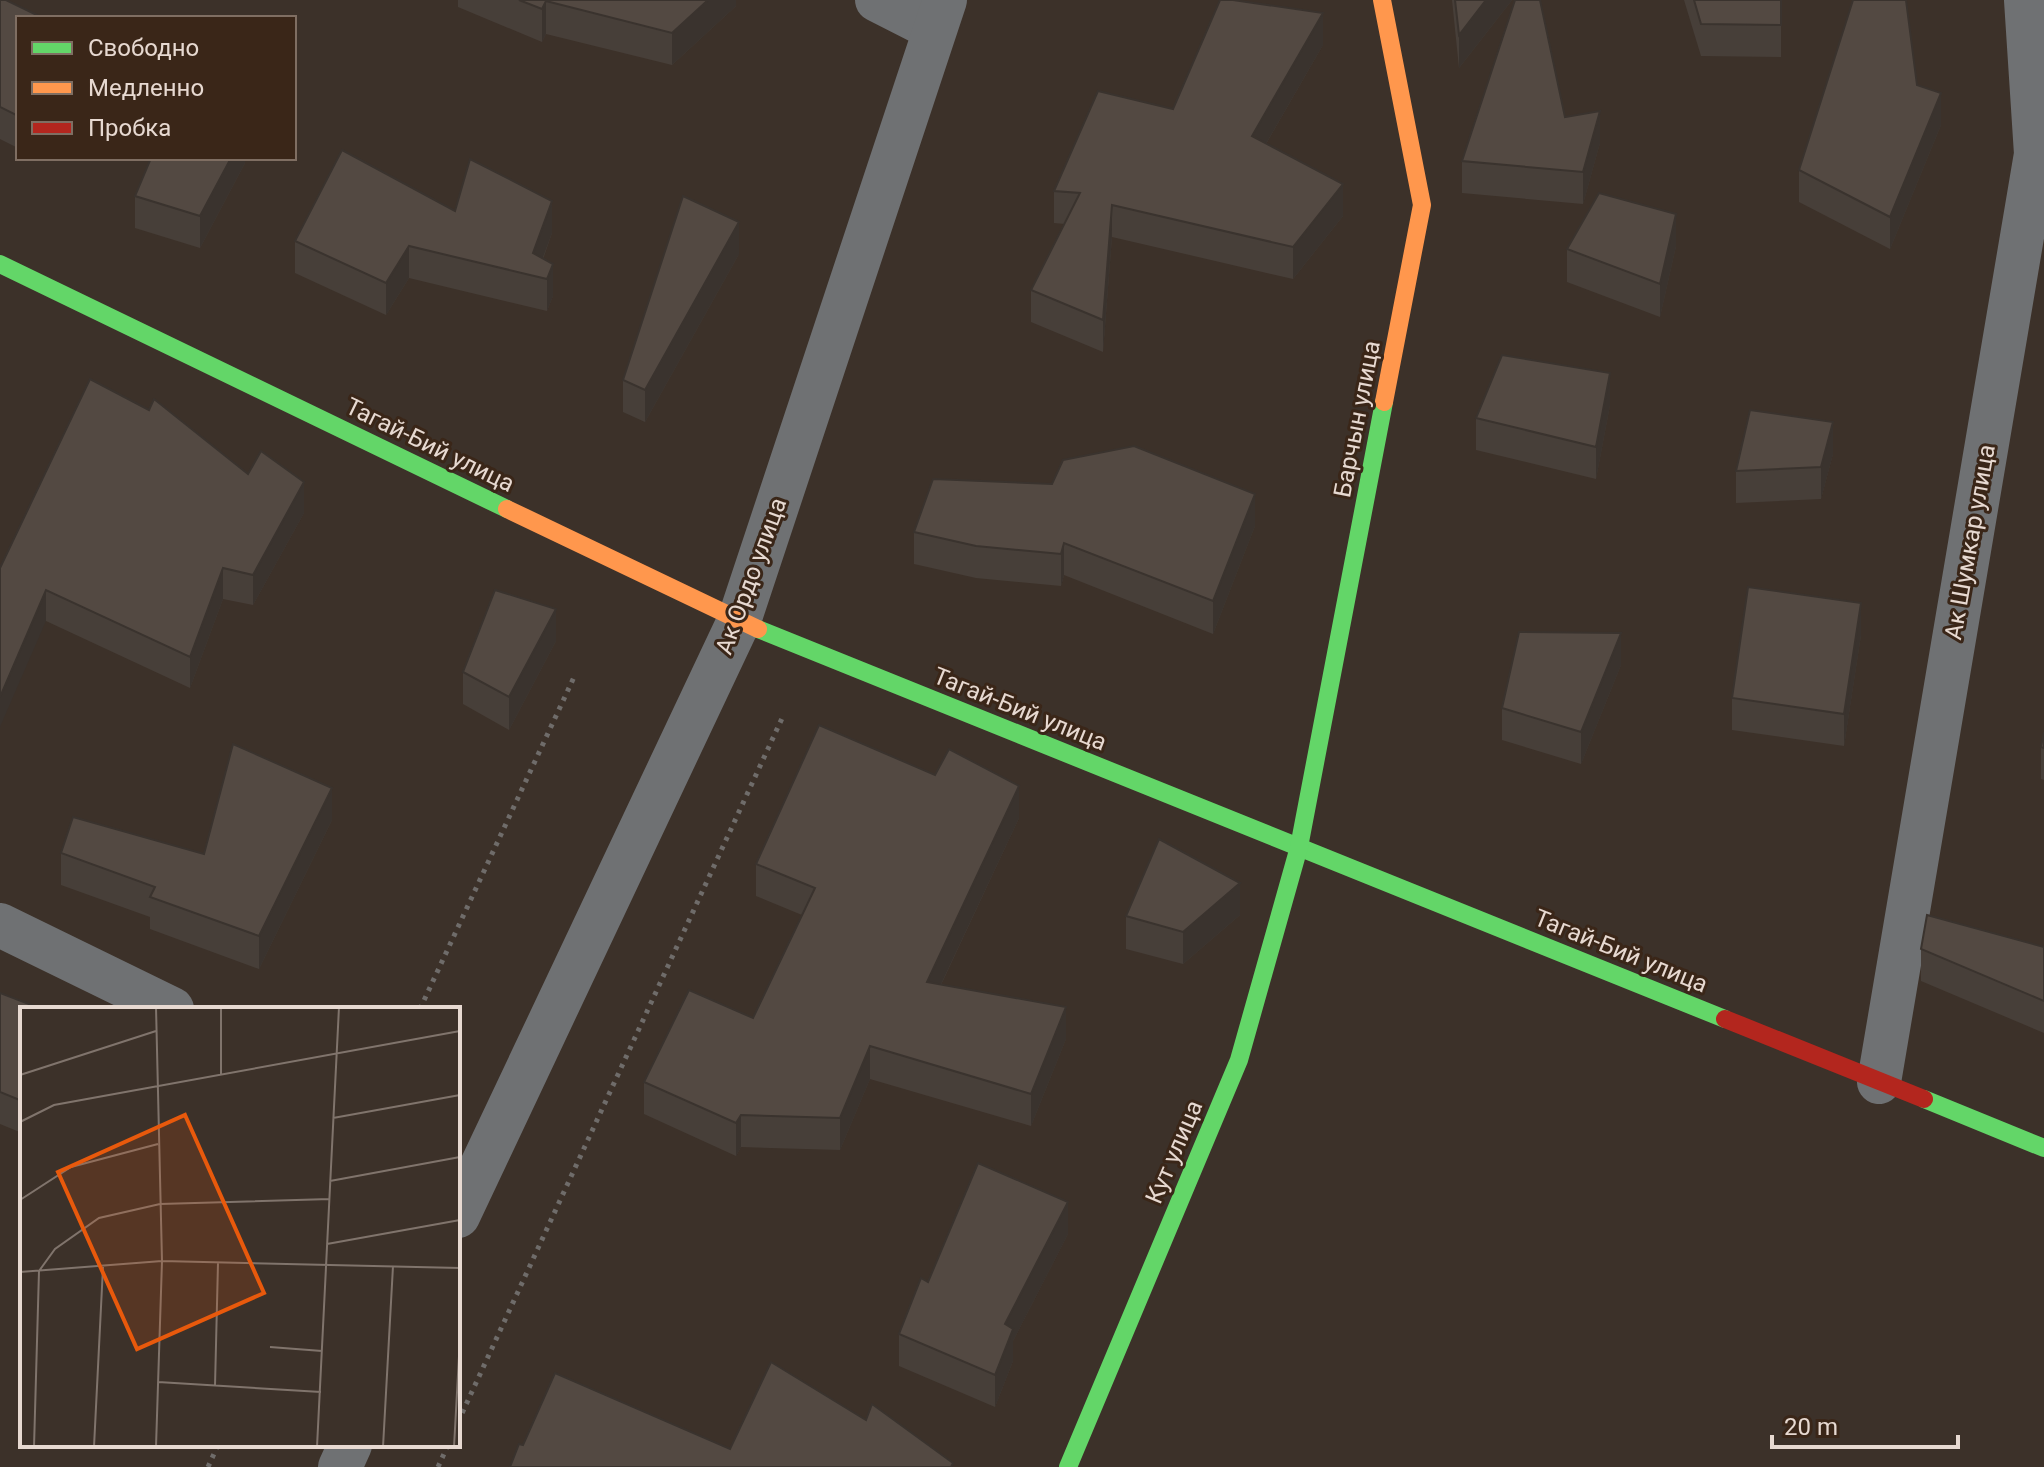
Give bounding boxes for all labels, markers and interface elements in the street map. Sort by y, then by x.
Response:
legend [16,16,296,160]
text: Свободно [88,34,199,62]
text: Медленно [88,74,204,102]
text: Пробка [88,114,171,142]
street label: Барчын улица [1328,338,1386,500]
street label: Тагай-Бий улица [341,392,519,498]
street label: Ак Шумкар улица [1939,442,2001,642]
street label: Ак Ордо улица [710,494,792,658]
street label: Тагай-Бий улица [929,661,1111,757]
street label: Тагай-Бий улица [1530,903,1712,999]
inset map [20,1007,460,1447]
street label: Кут улица [1140,1096,1208,1208]
scale bar [1772,1399,1958,1449]
text: 20 m [1784,1413,1838,1441]

